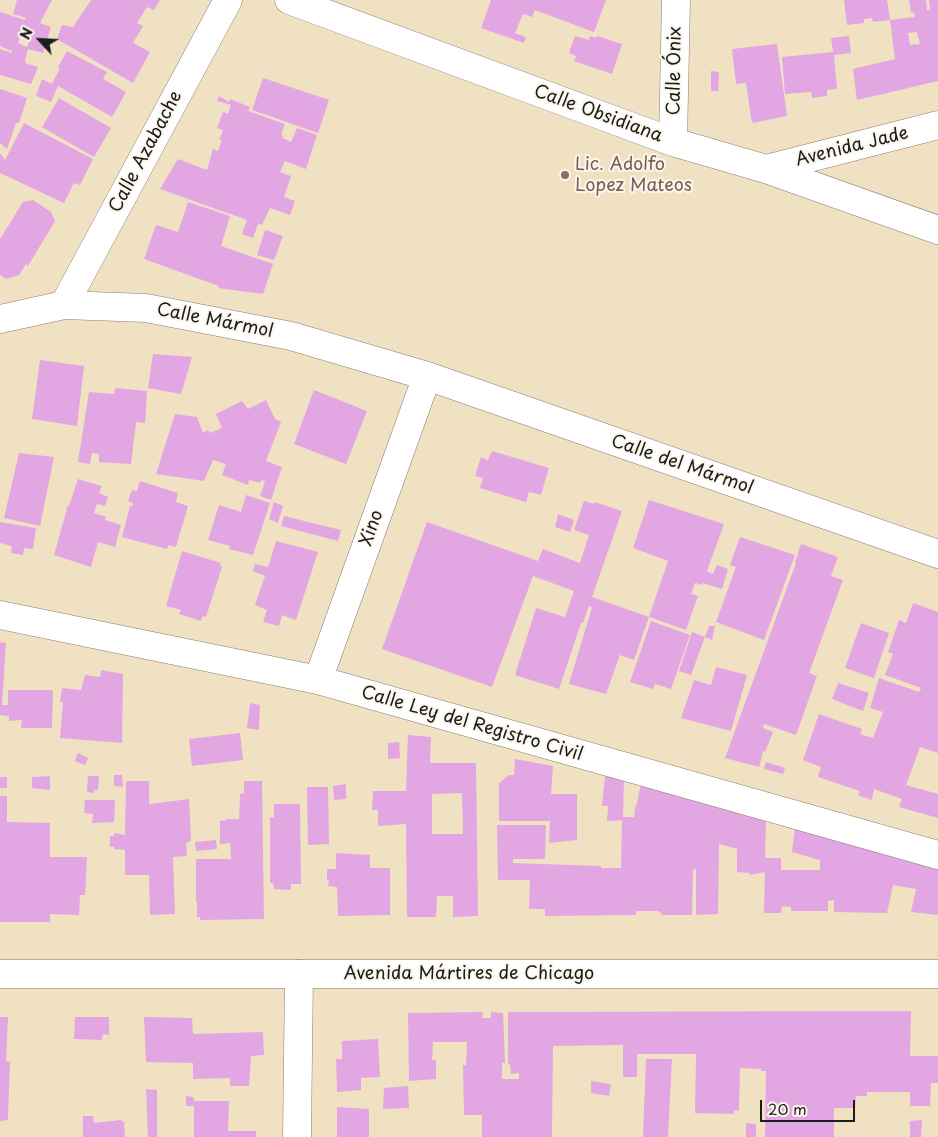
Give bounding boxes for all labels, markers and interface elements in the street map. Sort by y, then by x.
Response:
north arrow [15,15,65,65]
text: N [14,24,38,43]
street label: Calle Ónix [663,26,687,116]
street label: Calle Obsidiana [531,81,665,147]
street label: Calle Azabache [105,87,187,217]
street label: Avenida Jade [793,123,911,171]
place label: Lic. Adolfo Lopez Mateos [575,154,692,196]
marker: Lic. Adolfo Lopez Mateos [559,169,571,181]
street label: Calle Mármol [155,299,275,343]
street label: Calle del Mármol [608,431,756,499]
street label: Xino [356,507,388,549]
street label: Calle Ley del Registro Civil [359,682,585,766]
street label: Avenida Mártires de Chicago [344,963,594,985]
scale bar [763,1090,858,1122]
text: 20 m [768,1097,807,1120]

